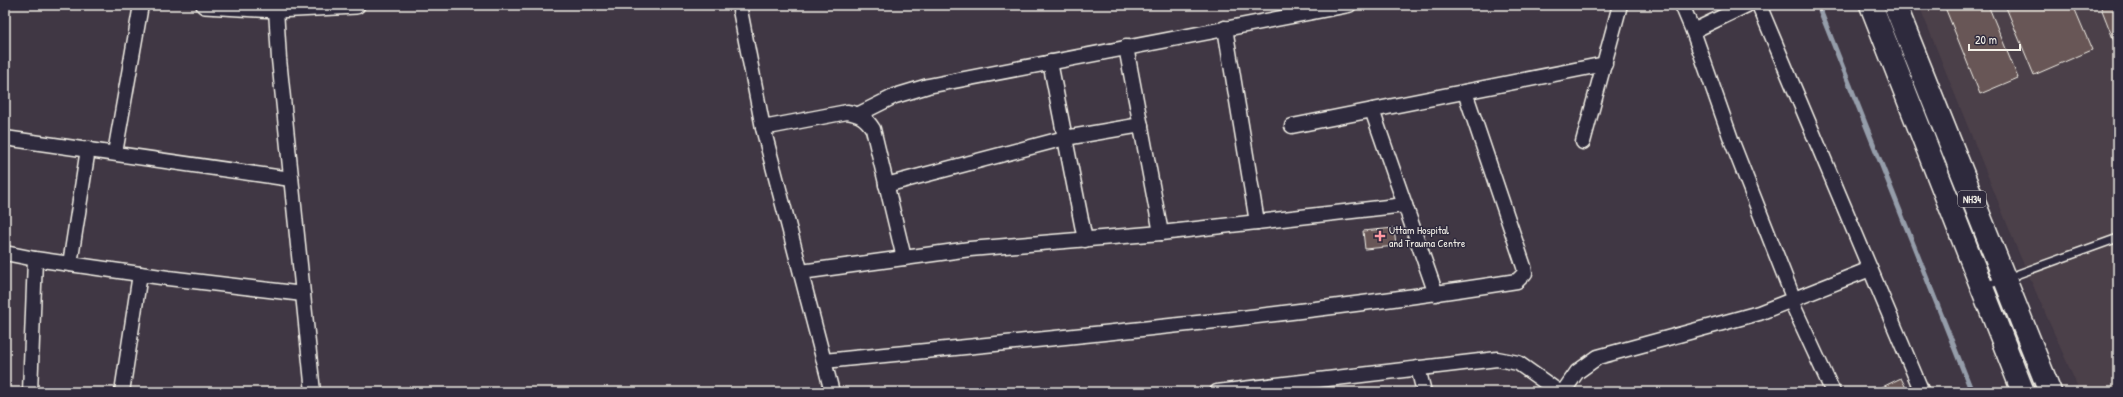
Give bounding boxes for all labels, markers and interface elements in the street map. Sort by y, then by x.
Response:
scale bar [1969,26,2020,52]
text: 20 m [1975,31,1997,48]
road number: NH34 [1958,191,1986,207]
place label: Uttam Hospital and Trauma Centre [1389,223,1466,250]
marker: Uttam Hospital and Trauma Centre [1374,230,1386,242]

